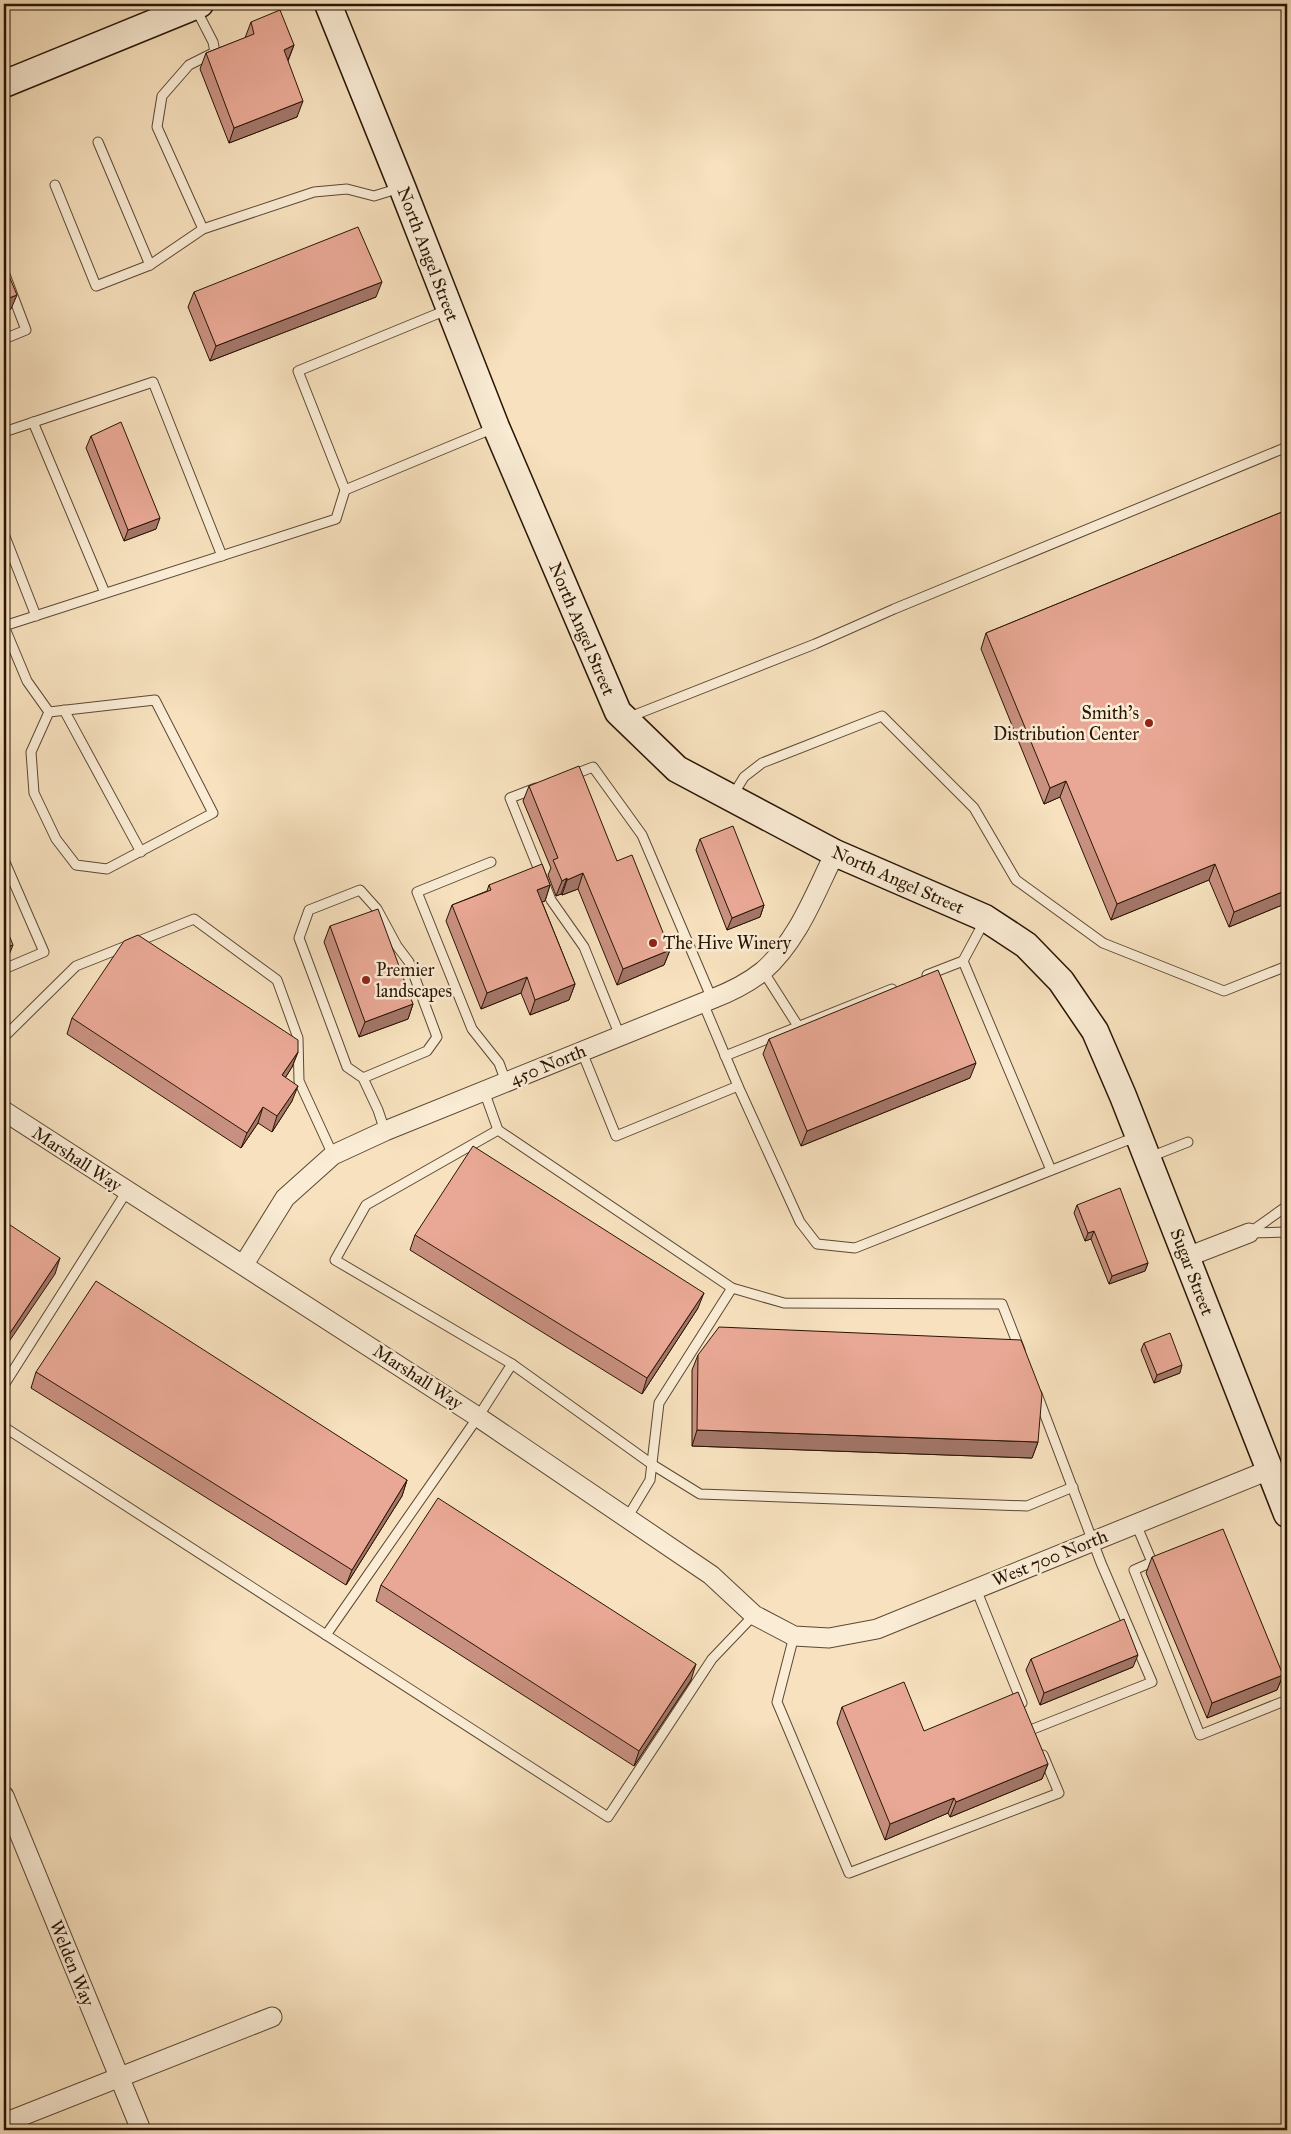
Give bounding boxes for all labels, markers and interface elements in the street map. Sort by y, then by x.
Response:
street label: North Angel Street [391,184,464,325]
street label: North Angel Street [543,559,620,700]
place label: Smith's Distribution Center [993,702,1139,745]
marker: Smith's Distribution Center [1143,717,1155,729]
street label: North Angel Street [828,841,968,920]
place label: The Hive Winery [663,932,792,954]
marker: The Hive Winery [647,937,659,949]
place label: Premier landscapes [376,959,452,1002]
marker: Premier landscapes [360,974,372,986]
street label: 450 North [507,1040,589,1090]
street label: Marshall Way [28,1122,127,1197]
street label: Sugar Street [1164,1225,1219,1319]
street label: Marshall Way [369,1340,468,1415]
street label: West 700 North [989,1525,1111,1591]
street label: Welden Way [45,1917,99,2010]

